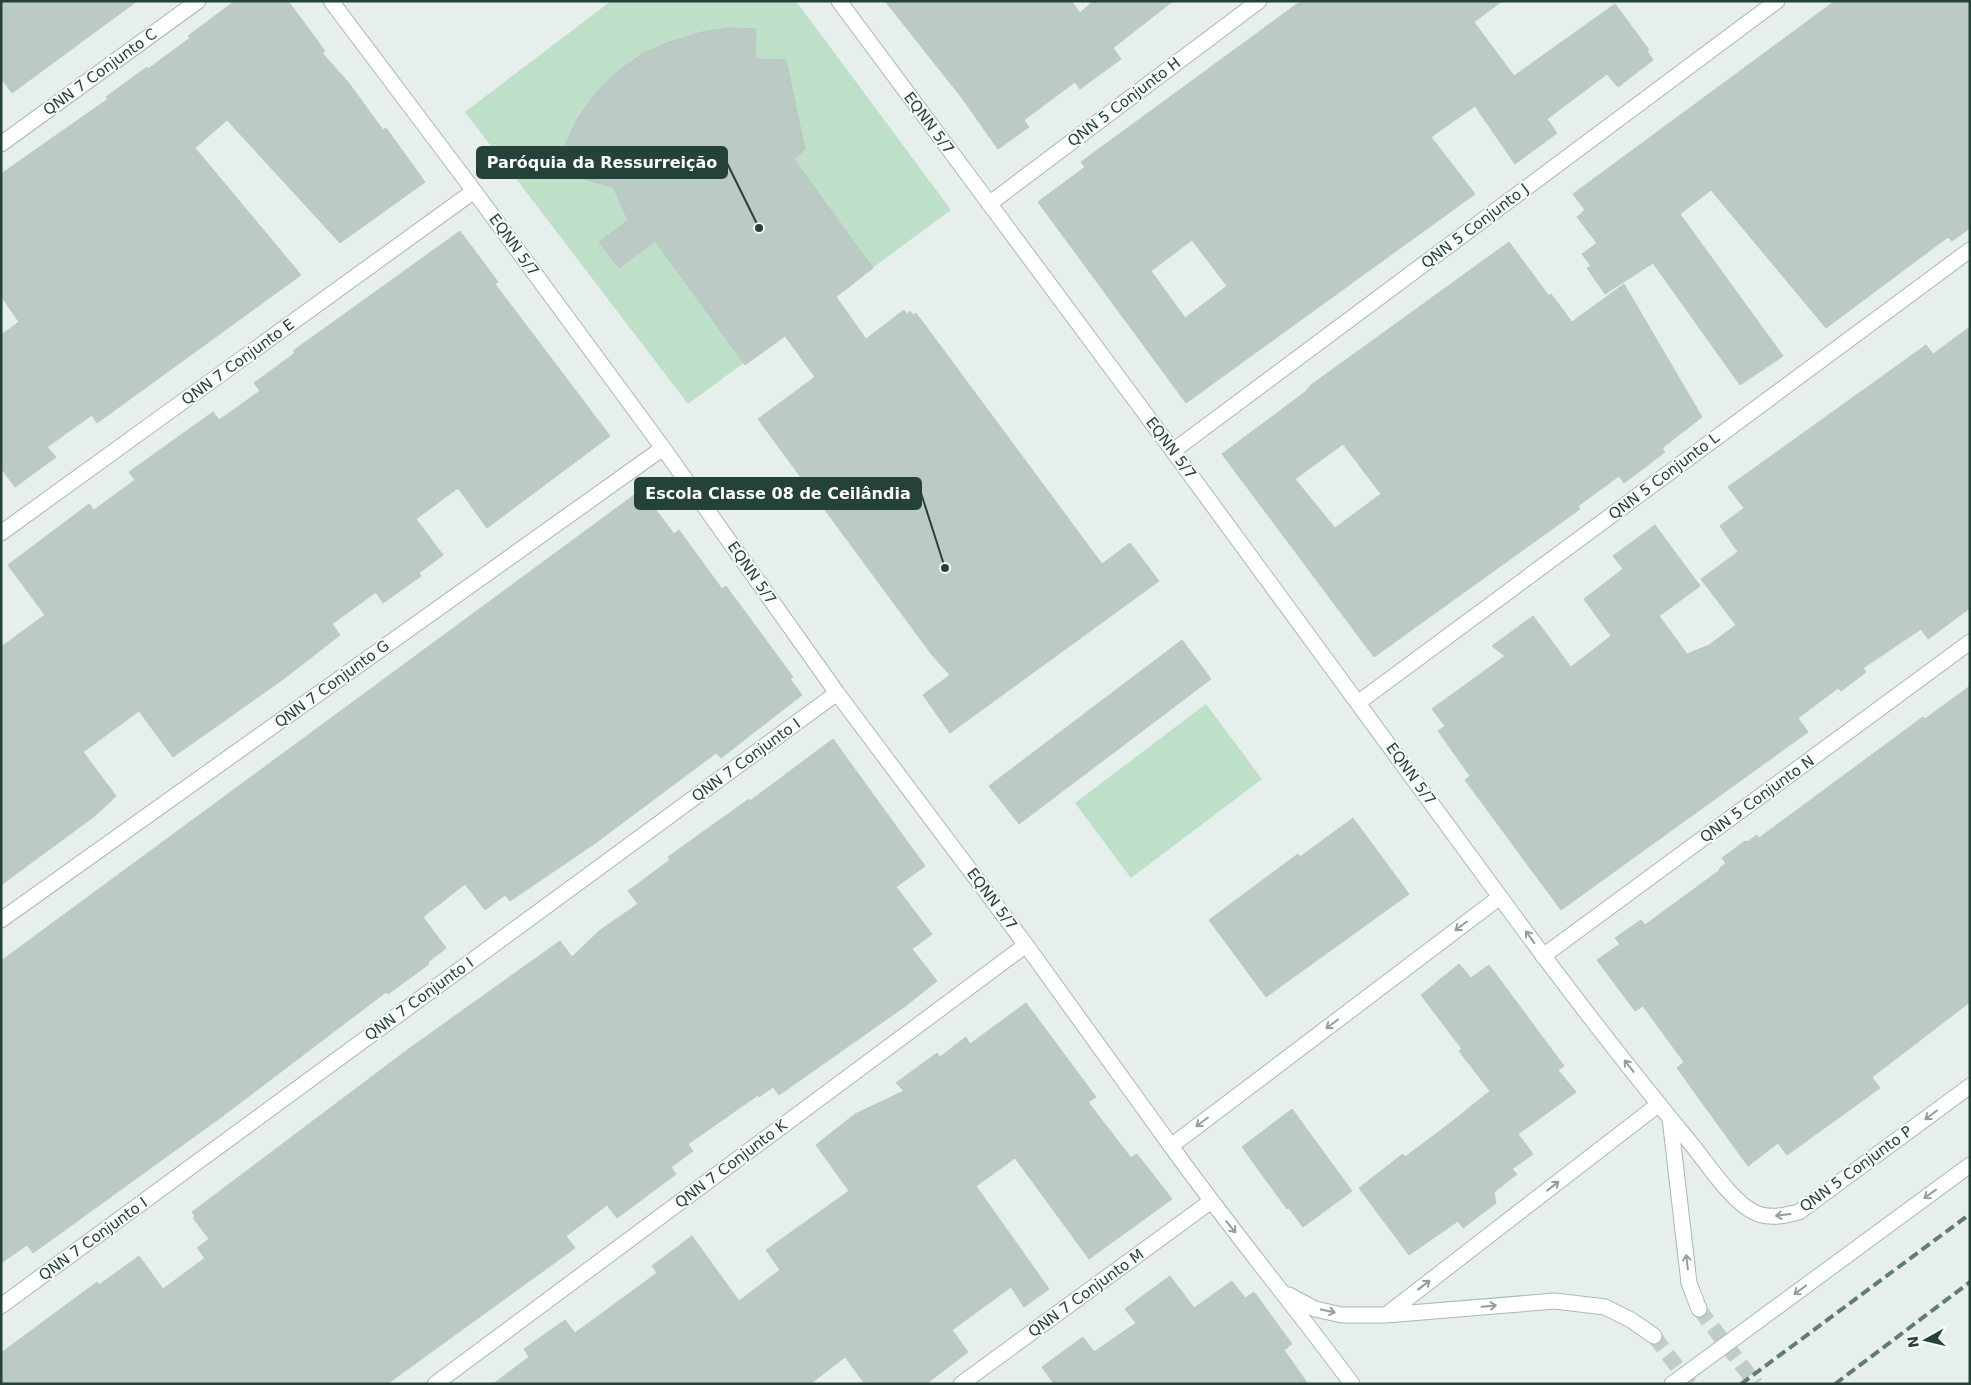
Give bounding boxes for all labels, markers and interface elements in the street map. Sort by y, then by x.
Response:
street label: QNN 7 Conjunto C [40,25,160,119]
street label: QNN 5 Conjunto H [1064,54,1184,150]
street label: EQNN 5/7 [900,89,958,157]
callout: Paróquia da Ressurreição [477,147,727,178]
text: Paróquia da Ressurreição [487,153,717,172]
street label: QNN 5 Conjunto J [1418,180,1532,272]
street label: EQNN 5/7 [485,210,543,280]
street label: QNN 7 Conjunto E [178,315,298,409]
street label: EQNN 5/7 [1142,414,1200,482]
street label: QNN 5 Conjunto L [1605,428,1723,523]
callout: Escola Classe 08 de Ceilândia [635,478,921,509]
text: Escola Classe 08 de Ceilândia [645,484,911,503]
street label: EQNN 5/7 [724,538,780,608]
street label: QNN 7 Conjunto G [271,636,393,732]
street label: QNN 7 Conjunto I [688,715,804,805]
street label: EQNN 5/7 [1382,739,1440,809]
street label: QNN 5 Conjunto N [1696,752,1818,846]
street label: EQNN 5/7 [963,865,1021,933]
one-way arrow [1454,921,1468,931]
one-way arrow [1525,931,1535,945]
street label: QNN 7 Conjunto I [361,954,477,1044]
one-way arrow [1325,1019,1339,1029]
one-way arrow [1624,1060,1635,1073]
one-way arrow [1924,1110,1938,1120]
street label: QNN 7 Conjunto K [672,1115,791,1212]
one-way arrow [1196,1117,1209,1128]
street label: QNN 5 Conjunto P [1796,1122,1916,1216]
one-way arrow [1546,1181,1559,1192]
one-way arrow [1924,1189,1938,1199]
street label: QNN 7 Conjunto I [35,1194,151,1284]
one-way arrow [1776,1210,1792,1220]
one-way arrow [1226,1220,1237,1233]
street label: QNN 7 Conjunto M [1025,1245,1147,1341]
one-way arrow [1682,1255,1692,1271]
one-way arrow [1417,1280,1430,1291]
one-way arrow [1793,1285,1807,1295]
one-way arrow [1481,1302,1497,1311]
one-way arrow [1319,1307,1335,1317]
north arrow [1901,1315,1951,1365]
text: N [1904,1335,1922,1349]

